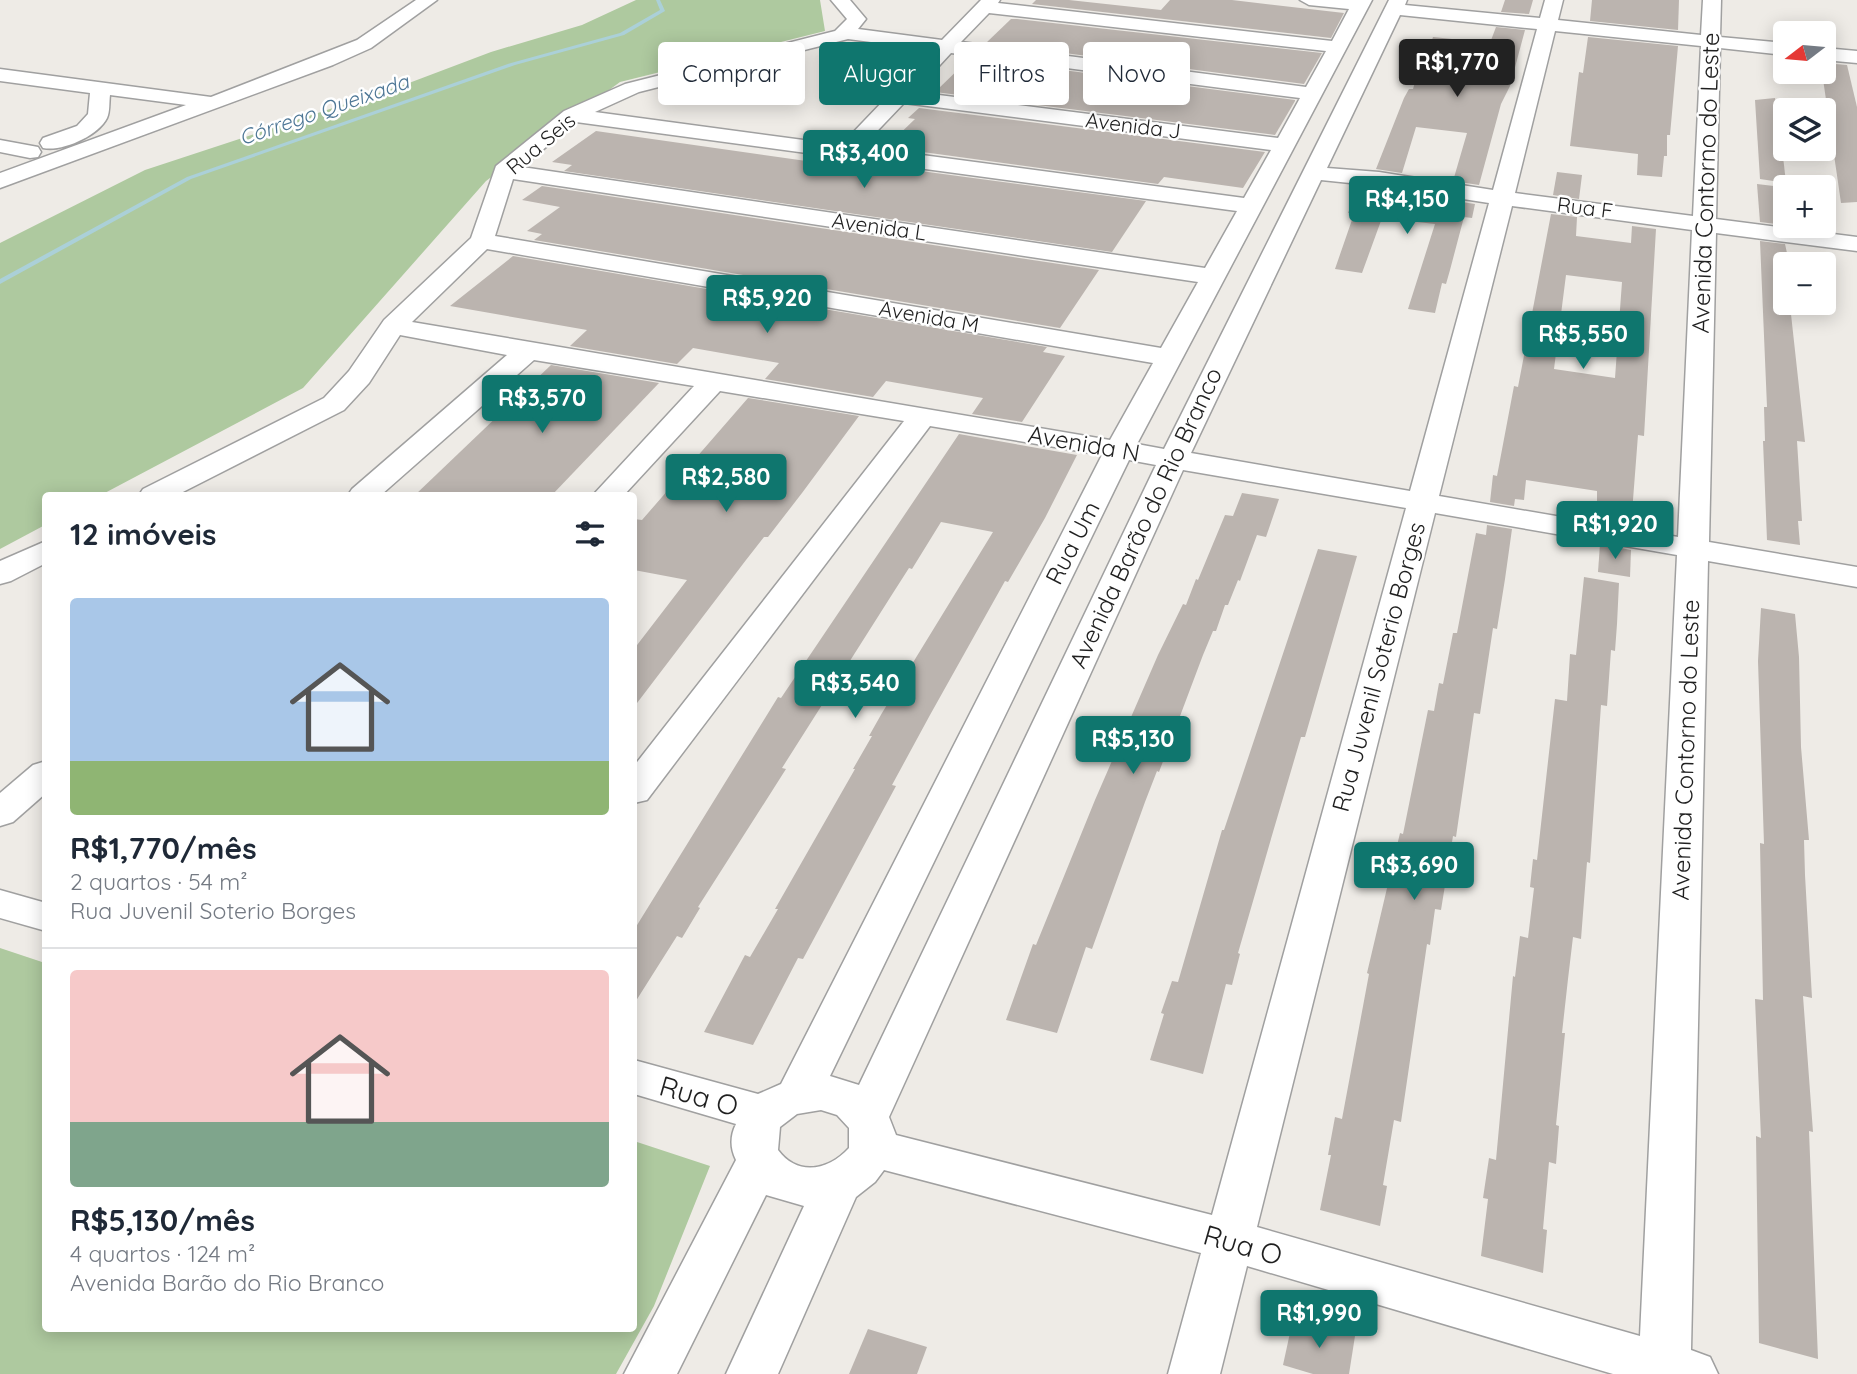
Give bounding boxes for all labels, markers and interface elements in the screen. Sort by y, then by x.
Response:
north arrow [1773,21,1836,84]
map controls [1773,21,1836,315]
street label: Avenida Contorno do Leste [1685,32,1725,334]
pin: R$1,770 [1392,40,1522,99]
chip: Comprar [658,42,805,105]
chip: Alugar [819,42,940,105]
chip: Filtros [954,42,1069,105]
chip: Novo [1083,42,1190,105]
text: R$1,770 [1415,47,1499,76]
water label: Córrego Queixada [235,67,413,150]
button: layers [1773,98,1836,161]
street label: Avenida J [1084,106,1182,144]
street label: Rua Seis [500,107,580,180]
pin: R$3,400 [799,130,929,190]
text: R$3,400 [819,138,909,167]
button: + [1773,175,1836,238]
pin: R$4,150 [1342,176,1472,236]
text: R$4,150 [1365,184,1449,213]
street label: Rua F [1556,191,1615,223]
street label: Avenida L [830,207,928,245]
button: − [1773,252,1836,315]
pin: R$5,920 [702,276,832,335]
text: R$5,920 [722,283,812,312]
street label: Avenida M [877,294,981,338]
pin: R$5,550 [1518,312,1648,371]
text: R$5,550 [1538,319,1628,348]
street label: Avenida Barão do Rio Branco [1062,363,1228,673]
pin: R$3,570 [477,376,607,435]
text: R$3,570 [498,383,586,412]
street label: Avenida N [1026,418,1142,468]
pin: R$2,580 [661,454,791,514]
text: R$2,580 [682,462,770,491]
street label: Rua Um [1038,496,1106,589]
pin: R$1,920 [1550,502,1680,561]
text: R$1,920 [1572,509,1658,538]
text: 12 imóveis [70,515,216,553]
icon: filters [571,515,609,553]
street label: Rua Juvenil Soterio Borges [1325,519,1431,815]
street label: Avenida Contorno do Leste [1665,599,1705,901]
icon: home [277,644,403,770]
pin: R$3,540 [790,660,920,720]
text: R$3,540 [810,668,900,697]
pin: R$5,130 [1068,716,1198,776]
text: R$5,130 [1092,724,1174,753]
text: R$1,770/mês [70,829,257,867]
pin: R$3,690 [1349,842,1479,902]
text: R$3,690 [1370,850,1458,879]
text: 2 quartos · 54 m² [70,867,247,896]
text: Rua Juvenil Soterio Borges [70,896,356,925]
icon: home [277,1016,403,1142]
street label: Rua O [656,1068,743,1123]
text: R$5,130/mês [70,1201,255,1239]
street label: Rua O [1200,1217,1287,1272]
text: 4 quartos · 124 m² [70,1239,255,1268]
text: Avenida Barão do Rio Branco [70,1268,384,1297]
pin: R$1,990 [1254,1290,1384,1350]
text: R$1,990 [1276,1298,1362,1327]

